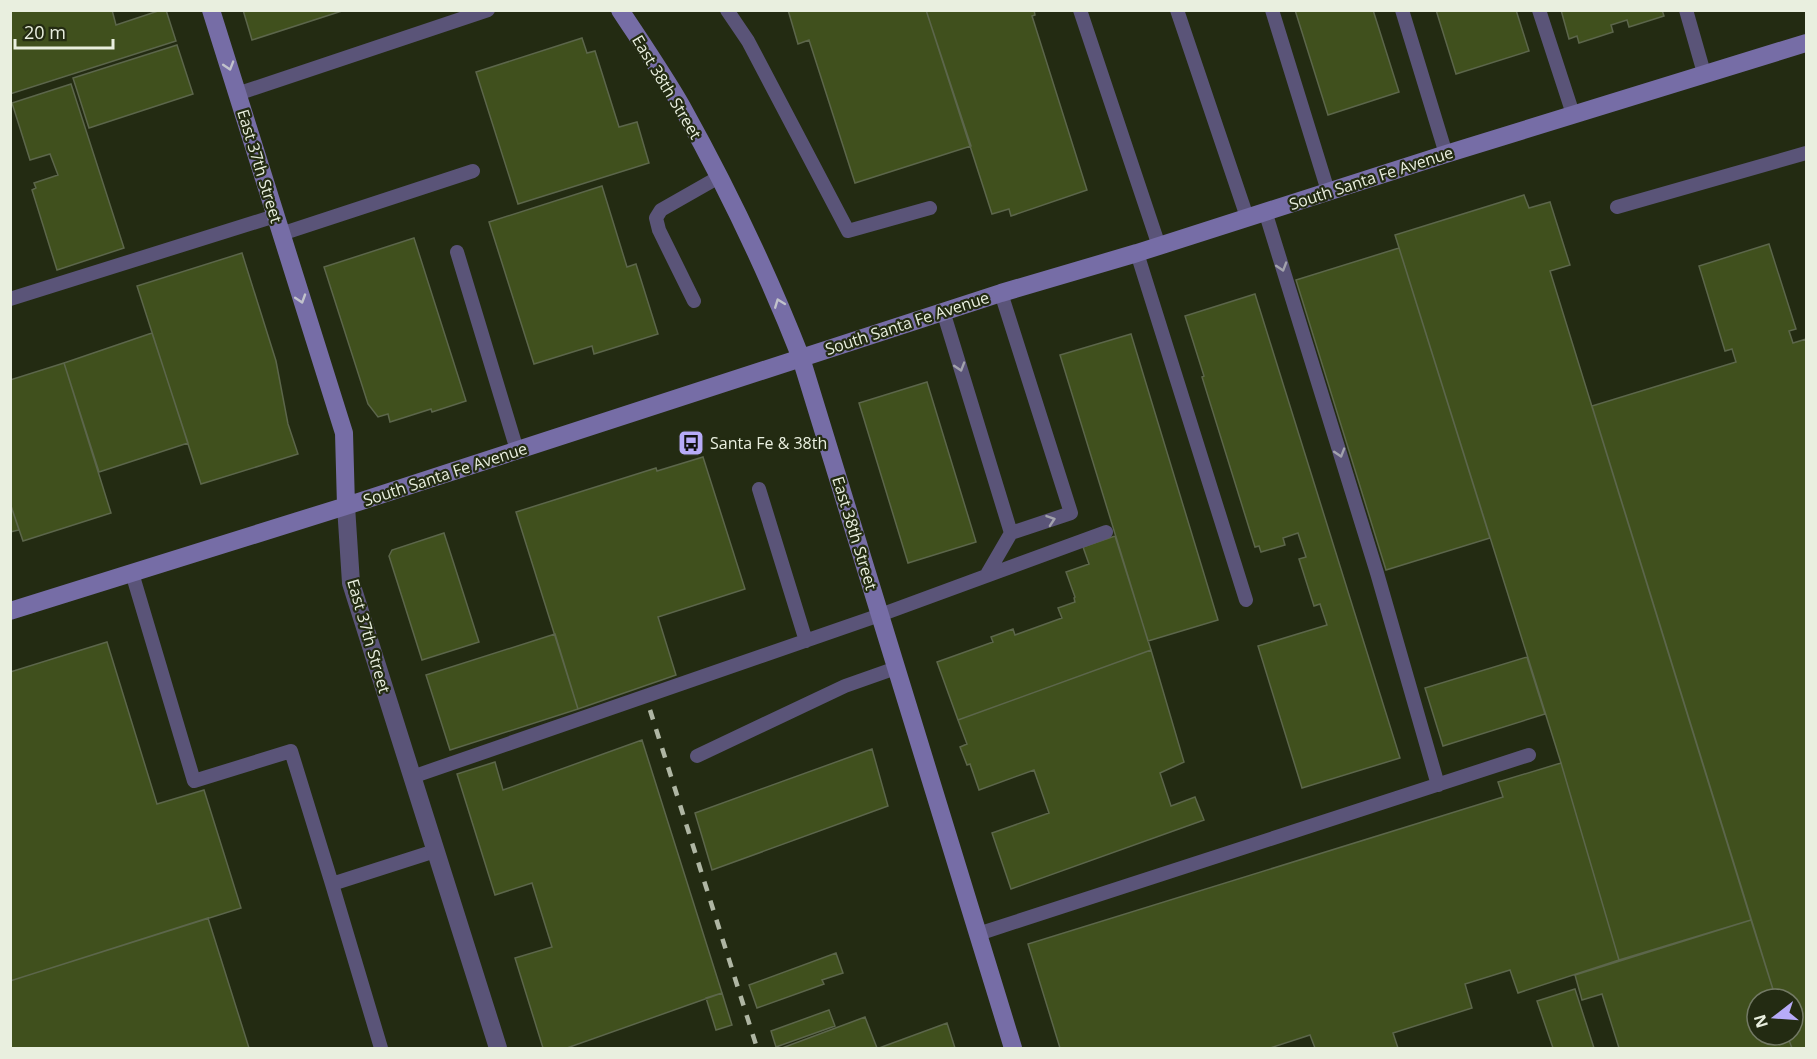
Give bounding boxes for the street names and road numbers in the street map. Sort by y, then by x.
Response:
street label: East 38th Street [627,31,707,143]
street label: East 37th Street [232,106,288,226]
street label: South Santa Fe Avenue [1286,141,1456,215]
street label: South Santa Fe Avenue [822,286,992,360]
street label: South Santa Fe Avenue [360,437,530,511]
street label: East 38th Street [827,473,883,593]
street label: East 37th Street [342,576,396,696]

